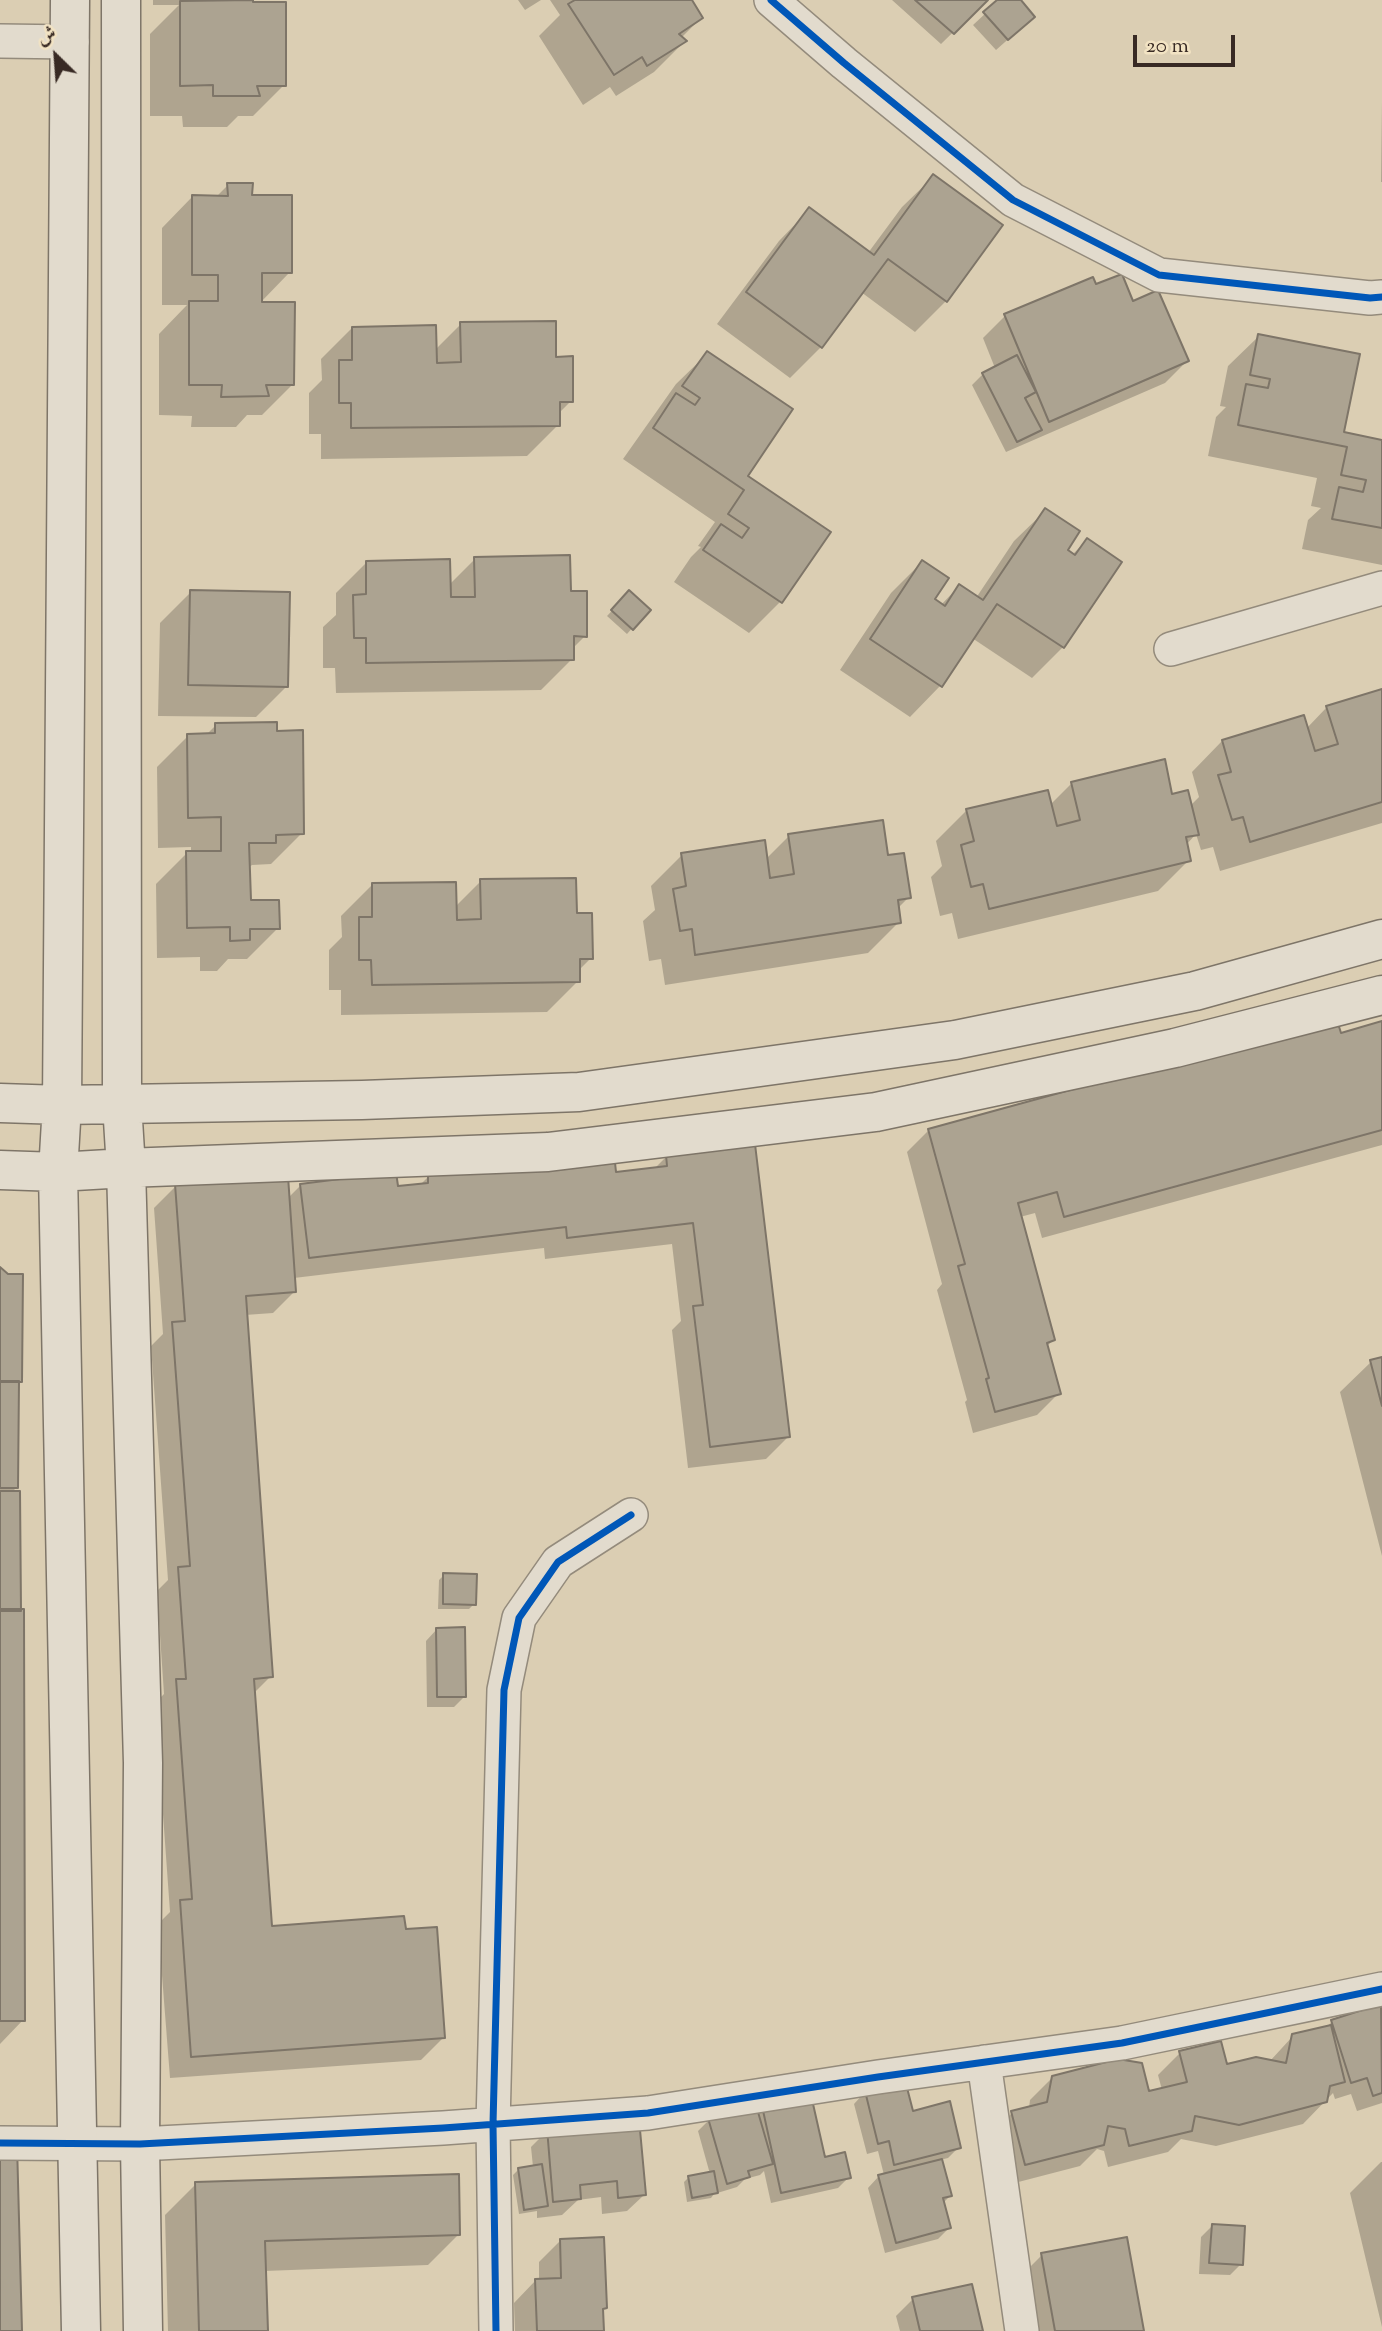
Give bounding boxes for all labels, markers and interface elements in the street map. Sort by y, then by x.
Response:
text: ش [33,20,61,53]
north arrow [21,21,91,91]
scale bar [1137,21,1238,65]
text: 20 m [1146,32,1189,62]

